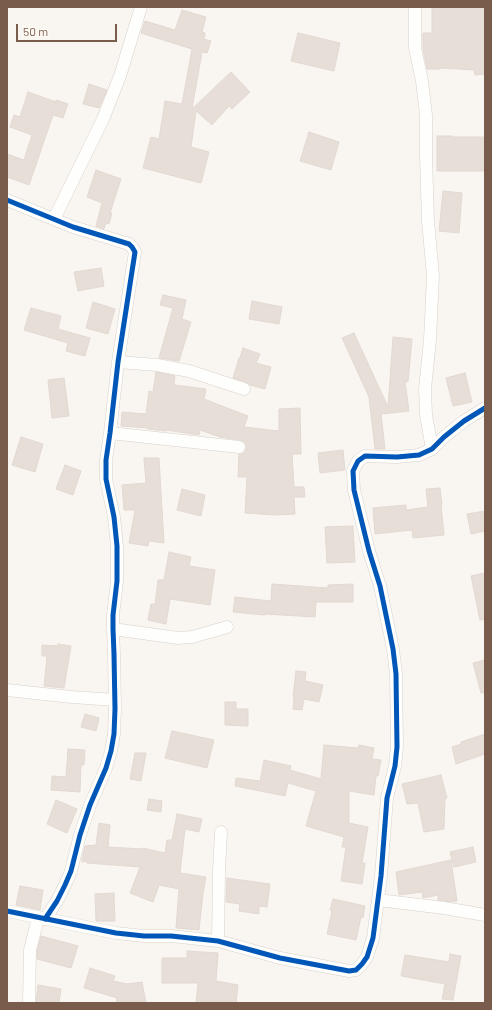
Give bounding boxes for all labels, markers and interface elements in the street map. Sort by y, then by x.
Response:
scale bar [18,16,119,42]
text: 50 m [23,24,48,38]

